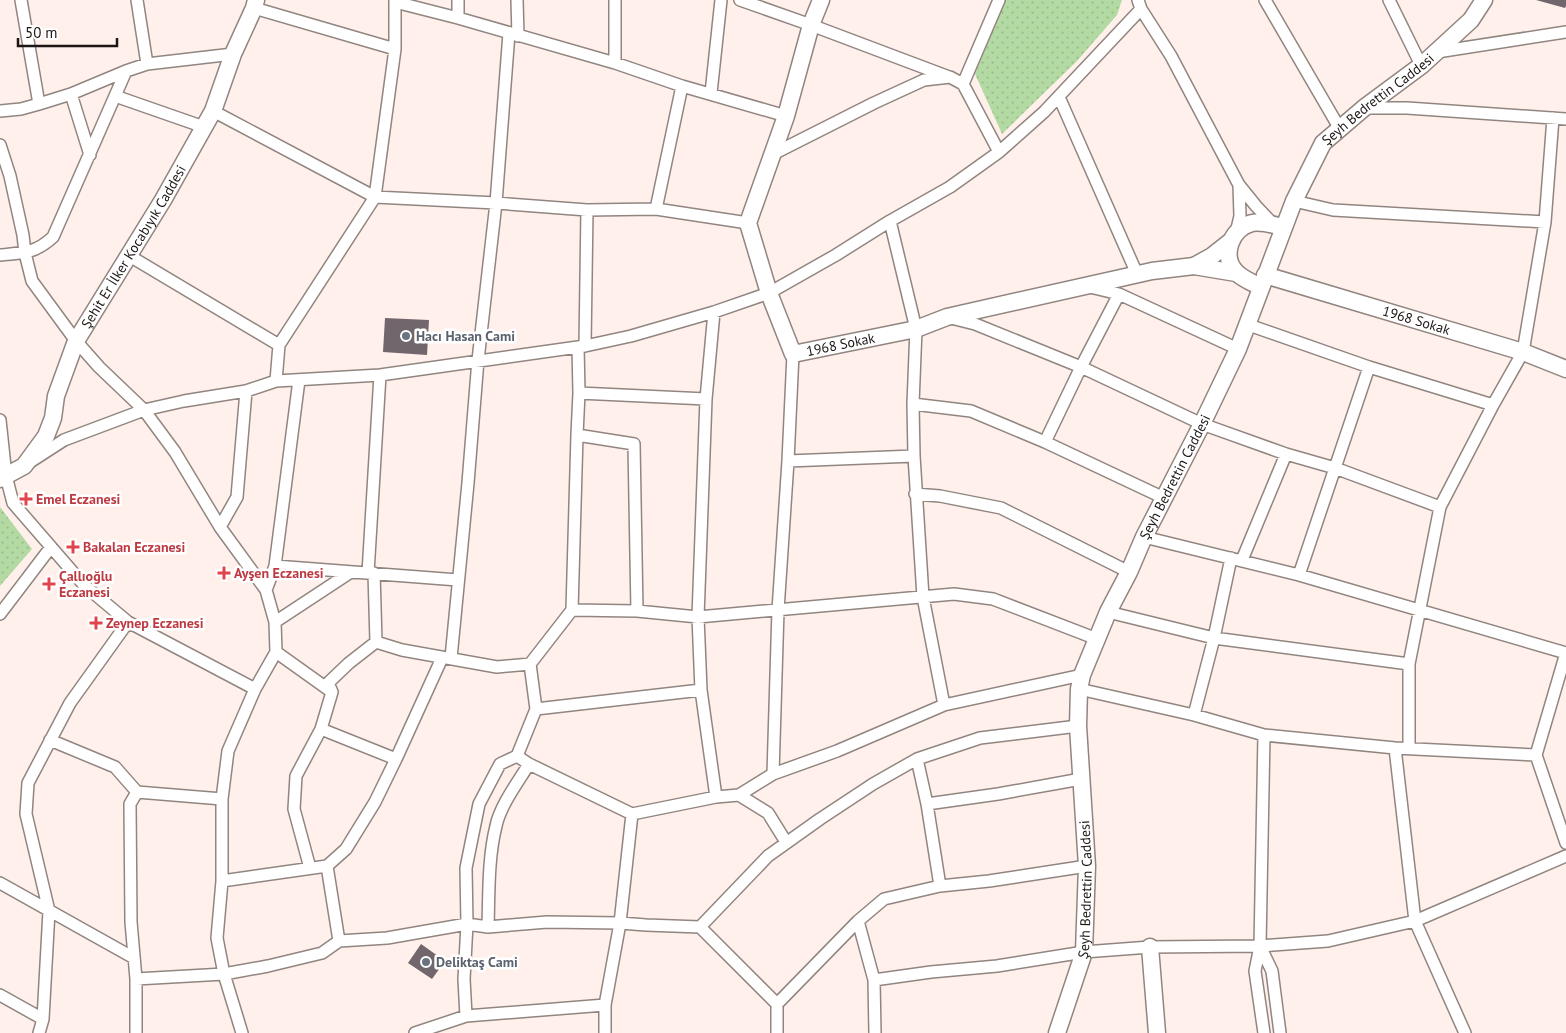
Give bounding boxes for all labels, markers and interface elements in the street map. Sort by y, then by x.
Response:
scale bar [18,15,116,47]
text: 50 m [25,23,58,42]
street label: Şeyh Bedrettin Caddesi [1318,49,1438,149]
street label: Şehit Er İlker Kocabıyık Caddesi [77,162,190,332]
street label: 1968 Sokak [1380,302,1453,339]
place label: Hacı Hasan Cami [416,327,515,345]
street label: 1968 Sokak [805,329,877,360]
marker: Hacı Hasan Cami [400,330,412,342]
street label: Şeyh Bedrettin Caddesi [1135,411,1214,543]
place label: Emel Eczanesi [36,490,121,508]
marker: Emel Eczanesi [20,493,32,505]
place label: Bakalan Eczanesi [83,538,186,556]
marker: Bakalan Eczanesi [67,541,79,553]
place label: Ayşen Eczanesi [234,564,324,582]
place label: Çallıoğlu Eczanesi [59,567,112,601]
marker: Ayşen Eczanesi [218,567,230,579]
marker: Çallıoğlu Eczanesi [43,578,55,590]
place label: Zeynep Eczanesi [106,614,204,632]
marker: Zeynep Eczanesi [90,617,102,629]
street label: Şeyh Bedrettin Caddesi [1073,820,1096,961]
place label: Deliktaş Cami [436,953,518,971]
marker: Deliktaş Cami [420,956,432,968]

